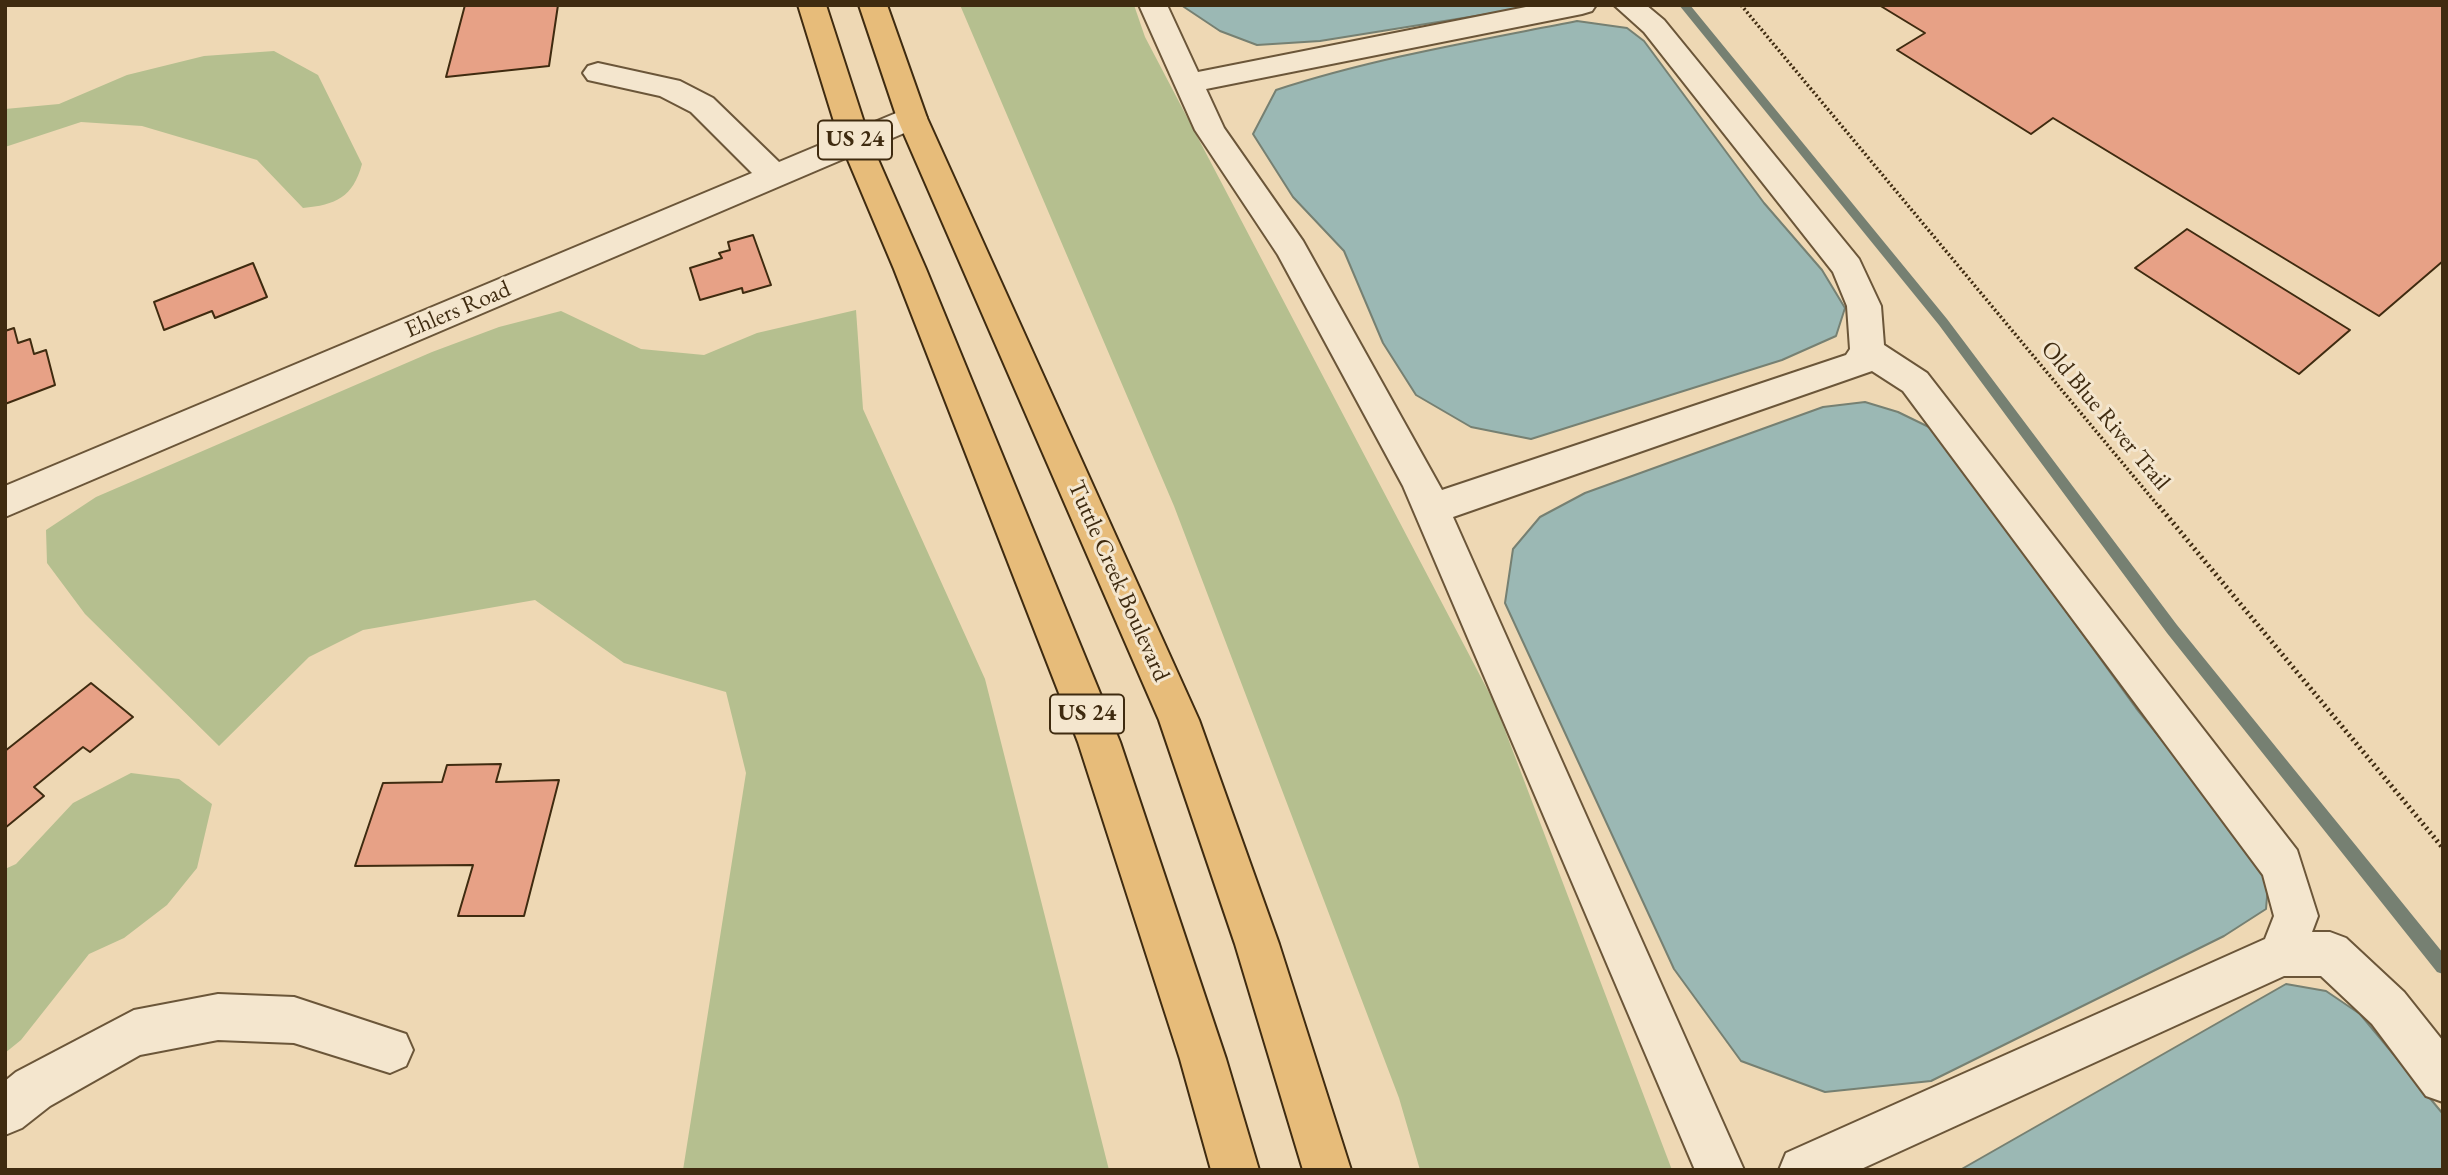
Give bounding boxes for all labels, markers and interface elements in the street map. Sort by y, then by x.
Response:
road number: US 24 [818,120,892,160]
street label: Ehlers Road [401,275,515,345]
street label: Old Blue River Trail [2034,336,2176,496]
street label: Tuttle Creek Boulevard [1061,476,1175,686]
road number: US 24 [1050,694,1124,734]

